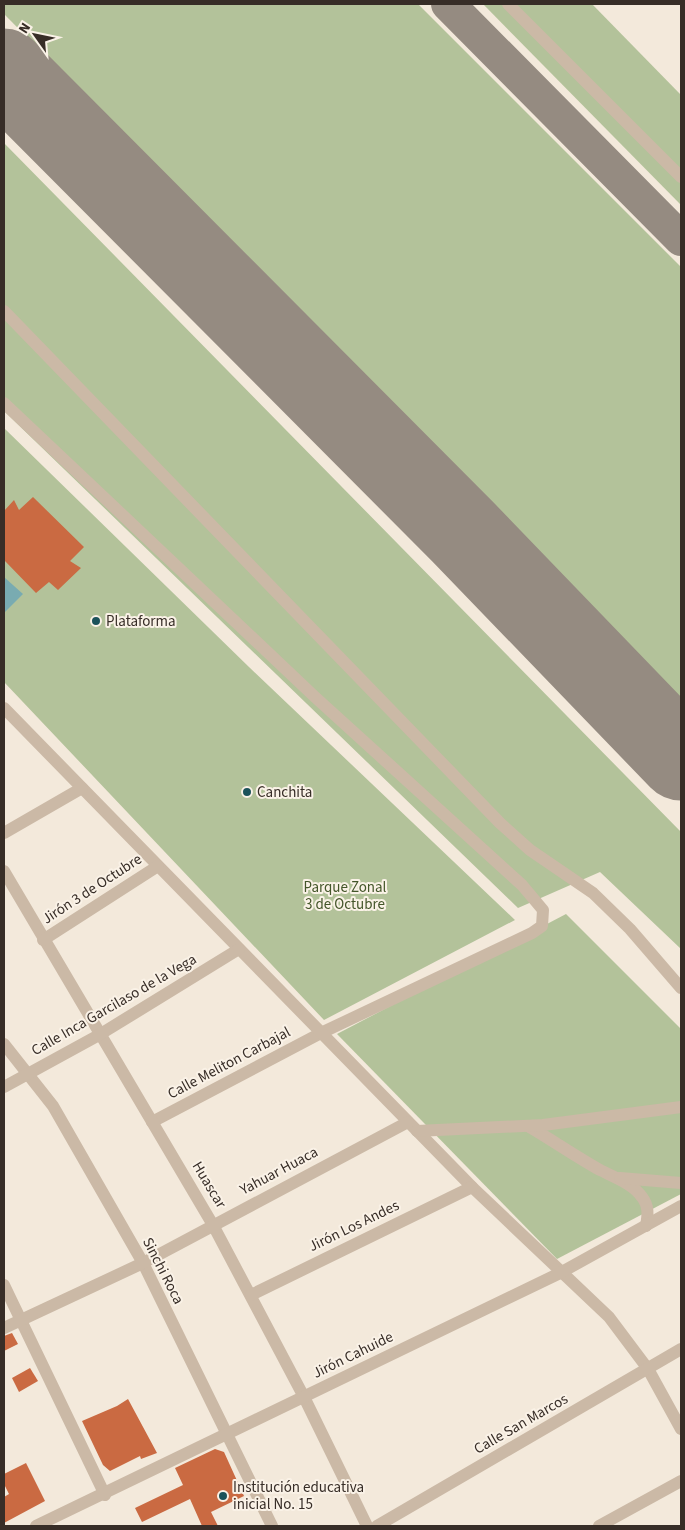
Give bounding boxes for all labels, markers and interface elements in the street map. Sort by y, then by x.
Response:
north arrow [10,10,60,60]
text: N [14,19,36,38]
place label: Plataforma [106,611,176,632]
marker: Plataforma [90,615,102,627]
place label: Canchita [257,782,312,803]
marker: Canchita [241,786,253,798]
street label: Jirón 3 de Octubre [38,849,146,929]
park label: Parque Zonal 3 de Octubre [304,877,387,915]
street label: Calle Inca Garcilaso de la Vega [27,949,201,1061]
street label: Calle Meliton Carbajal [164,1022,294,1104]
street label: Yahuar Huaca [235,1142,322,1201]
street label: Huascar [187,1158,232,1213]
street label: Jirón Los Andes [305,1195,403,1257]
street label: Sinchi Roca [137,1234,189,1308]
street label: Jirón Cahuide [309,1326,397,1384]
street label: Calle San Marcos [470,1389,572,1459]
place label: Institución educativa inicial No. 15 [233,1477,364,1515]
marker: Institución educativa inicial No. 15 [217,1490,229,1502]

